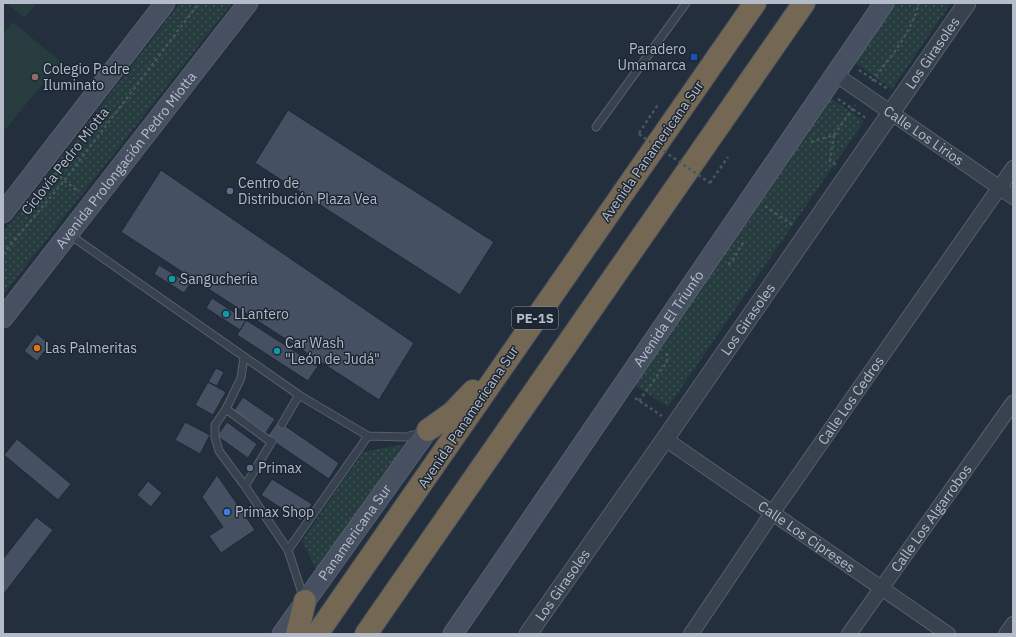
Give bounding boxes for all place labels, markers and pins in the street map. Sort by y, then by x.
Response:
place label: Paradero Umamarca [618,40,687,74]
marker: Paradero Umamarca [689,52,699,62]
place label: Colegio Padre Iluminato [43,60,130,94]
marker: Colegio Padre Iluminato [30,72,40,82]
place label: Centro de Distribución Plaza Vea [238,174,378,208]
marker: Centro de Distribución Plaza Vea [225,186,235,196]
place label: Sangucheria [180,270,258,288]
marker: Sangucheria [167,274,177,284]
place label: LLantero [234,305,289,323]
marker: LLantero [221,309,231,319]
place label: Car Wash "León de Judá" [285,334,380,368]
place label: Las Palmeritas [45,339,137,357]
marker: Las Palmeritas [32,343,42,353]
marker: Car Wash "León de Judá" [272,346,282,356]
place label: Primax [258,459,302,477]
marker: Primax [245,463,255,473]
place label: Primax Shop [235,503,314,521]
marker: Primax Shop [222,507,232,517]

